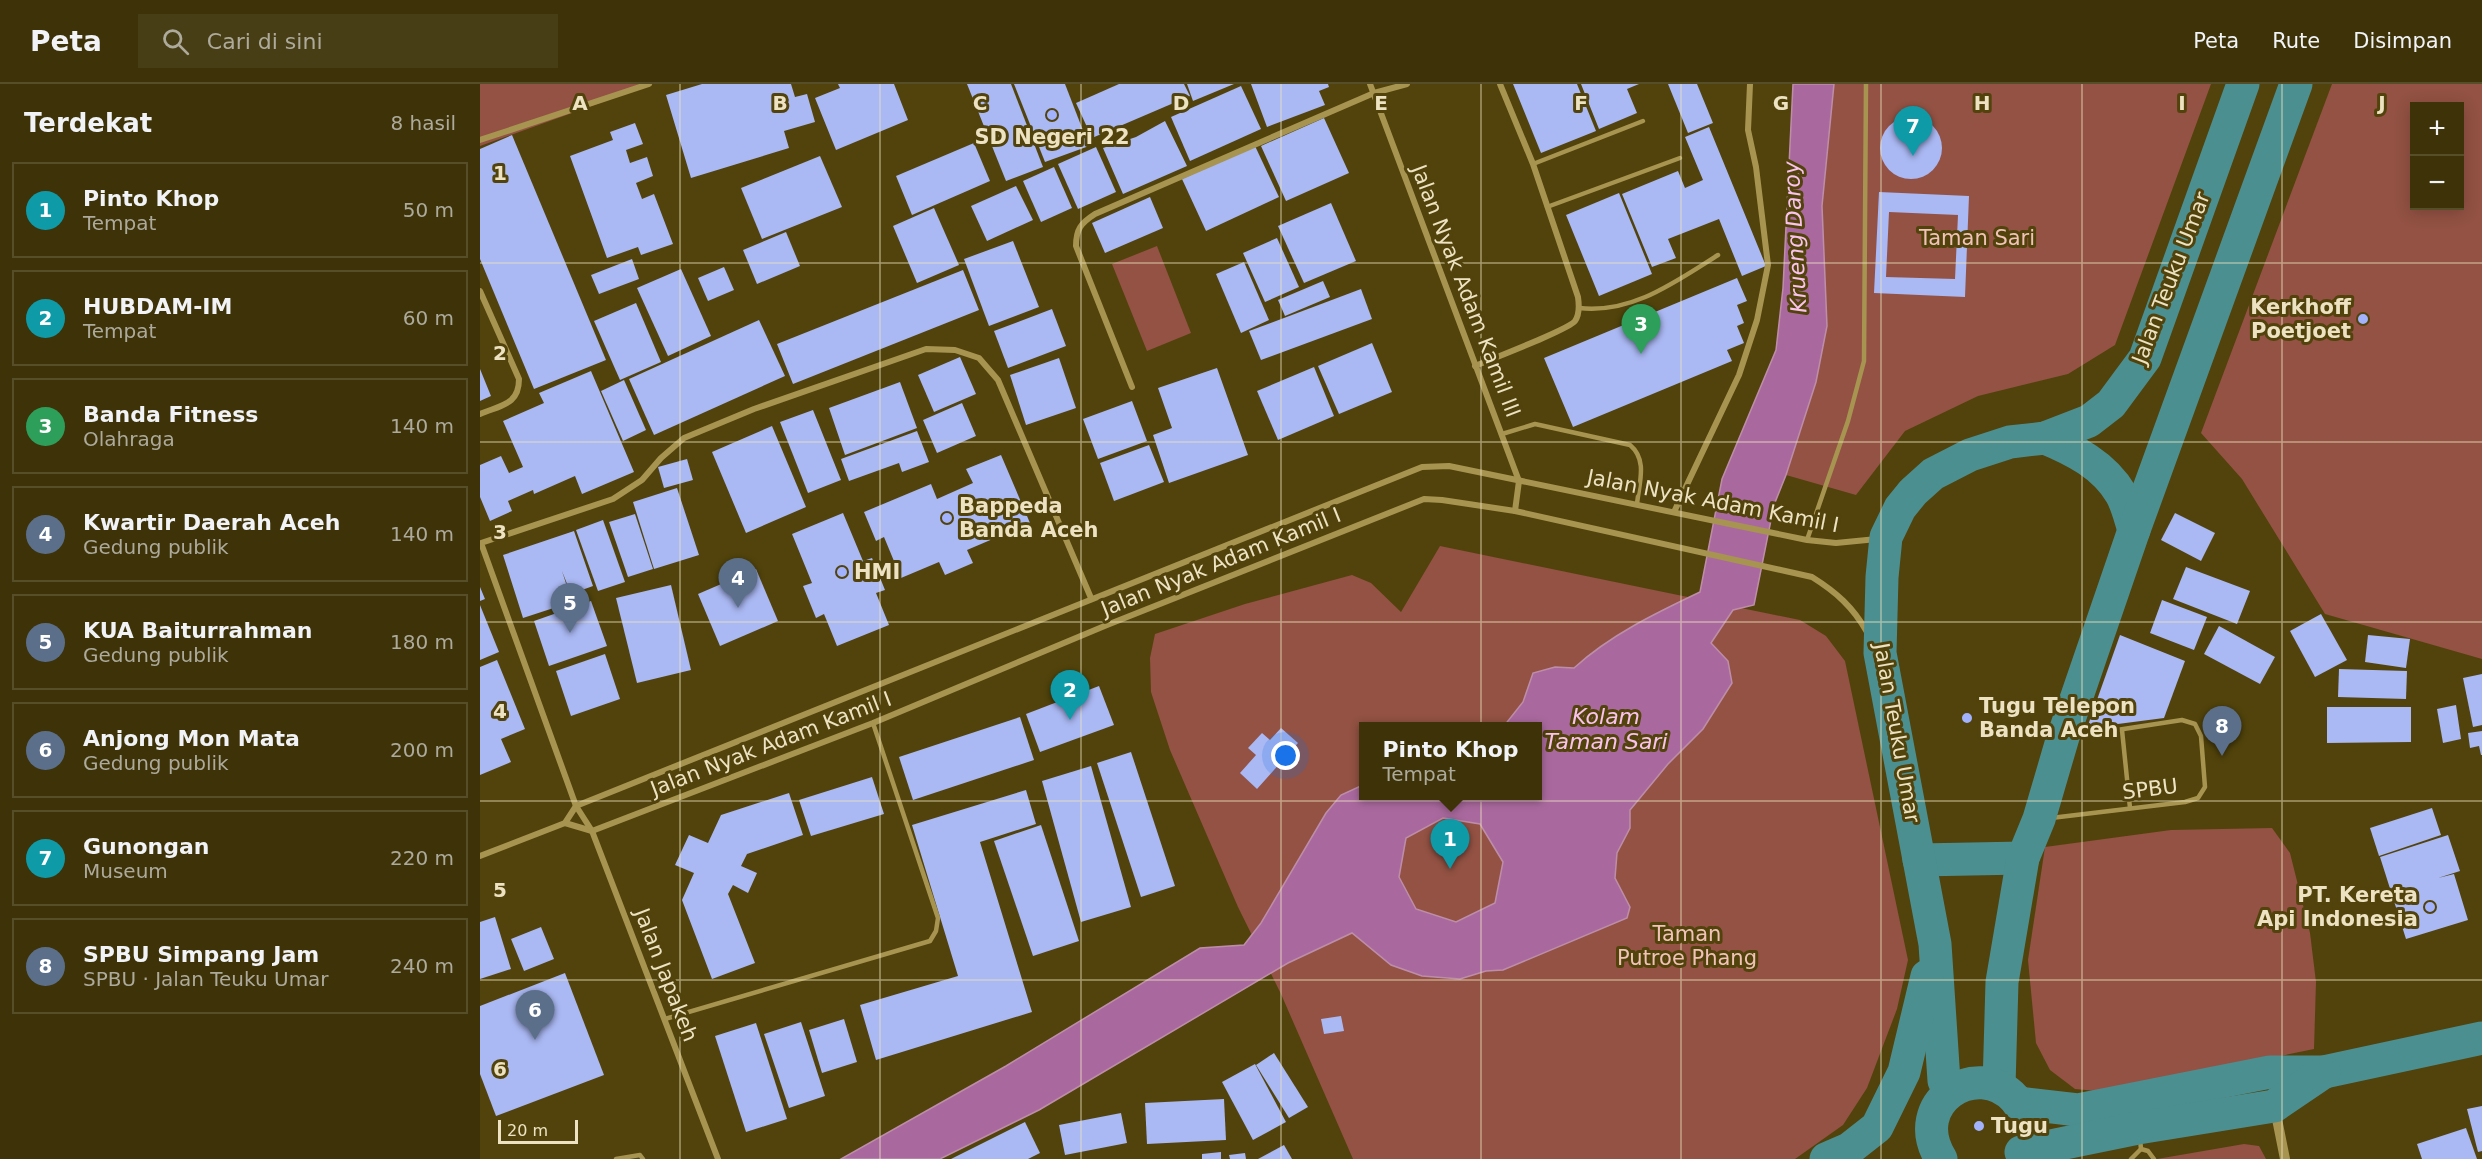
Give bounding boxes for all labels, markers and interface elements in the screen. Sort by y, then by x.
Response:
search box [138,14,558,68]
text: Peta [30,25,102,58]
icon: search [159,25,192,58]
text: Cari di sini [207,29,323,54]
text: Peta [2193,29,2239,53]
text: Rute [2272,29,2320,53]
text: Disimpan [2353,29,2452,53]
text: A [572,91,588,115]
text: B [772,91,788,115]
text: C [973,91,987,115]
text: D [1173,91,1189,115]
text: E [1374,91,1388,115]
text: F [1574,91,1588,115]
text: G [1773,91,1789,115]
text: H [1974,91,1990,115]
text: I [2178,91,2186,115]
text: J [2376,91,2386,115]
map controls [2410,102,2464,210]
button: + [2410,102,2464,156]
pin: 7 [1894,106,1932,156]
text: Terdekat [24,108,152,138]
marker: SD Negeri 22 [1045,108,1059,122]
text: 8 hasil [390,111,456,135]
place label: SD Negeri 22 [974,125,1130,149]
button: − [2410,156,2464,210]
street label: Jalan Nyak Adam Kamil III [1406,159,1525,421]
water label: Krueng Daroy [1778,160,1811,313]
text: 1 [493,161,507,185]
text: Pinto Khop [83,186,219,211]
street label: Jalan Teuku Umar [2126,188,2215,369]
text: 1 [39,198,52,222]
text: 50 m [403,198,454,222]
text: Tempat [83,211,156,235]
park label: Taman Sari [1918,226,2035,250]
text: HUBDAM-IM [83,294,232,319]
place label: Kerkhoff Poetjoet [2250,295,2352,343]
pin: 3 [1622,304,1660,354]
text: 2 [39,306,52,330]
text: 60 m [403,306,454,330]
marker: Kerkhoff Poetjoet [2356,312,2370,326]
text: Tempat [83,319,156,343]
text: 2 [493,341,507,365]
text: Banda Fitness [83,402,258,427]
text: 3 [39,414,52,438]
text: 140 m [390,414,454,438]
text: Olahraga [83,427,175,451]
street label: Jalan Nyak Adam Kamil I [1583,464,1841,537]
place label: Bappeda Banda Aceh [959,494,1099,542]
street label: Jalan Nyak Adam Kamil I [1096,503,1344,622]
text: Kwartir Daerah Aceh [83,510,340,535]
marker: Bappeda Banda Aceh [940,511,954,525]
text: 3 [493,520,507,544]
text: 4 [39,522,52,546]
text: 140 m [390,522,454,546]
text: Gedung publik [83,535,229,559]
pin: 4 [718,558,758,608]
place label: HMI [854,560,900,584]
marker: HMI [835,565,849,579]
pin: 5 [550,584,590,633]
text: KUA Baiturrahman [83,618,313,643]
text: 5 [39,630,52,654]
text: 180 m [390,630,454,654]
street label: Jalan Teuku Umar [1869,639,1925,825]
text: Gedung publik [83,643,229,667]
pin: 2 [1050,670,1090,720]
street label: Jalan Nyak Adam Kamil I [645,687,895,802]
place label: Tugu Telepon Banda Aceh [1979,694,2135,742]
text: 4 [493,699,507,723]
water label: Kolam Taman Sari [1544,704,1668,754]
pin: 8 [2202,706,2242,756]
marker: Tugu Telepon Banda Aceh [1960,711,1974,725]
popup [1359,722,1542,800]
text: Anjong Mon Mata [83,726,300,751]
text: Pinto Khop [1382,737,1519,762]
text: 6 [39,738,52,762]
text: 200 m [390,738,454,762]
your location [1271,741,1300,770]
text: Gedung publik [83,751,229,775]
text: Tempat [1382,762,1456,786]
street label: SPBU [2121,774,2179,804]
pin: 1 [1430,820,1470,869]
text: Gunongan [83,834,209,859]
text: 7 [39,846,52,870]
text: 220 m [390,846,454,870]
text: Museum [83,859,168,883]
text: 5 [493,878,507,902]
place label: PT. Kereta Api Indonesia [2257,883,2418,931]
marker: PT. Kereta Api Indonesia [2423,900,2437,914]
street label: Jalan Japakeh [629,903,702,1045]
park label: Taman Putroe Phang [1617,922,1757,970]
text: SPBU Simpang Jam [83,942,319,967]
text: 8 [39,954,52,978]
text: 240 m [390,954,454,978]
text: SPBU · Jalan Teuku Umar [83,967,329,991]
pin: 6 [516,990,554,1040]
text: 6 [493,1057,507,1081]
place label: Tugu [1991,1114,2048,1138]
scale bar [498,1117,578,1144]
marker: Tugu [1972,1119,1986,1133]
text: 20 m [507,1121,548,1140]

